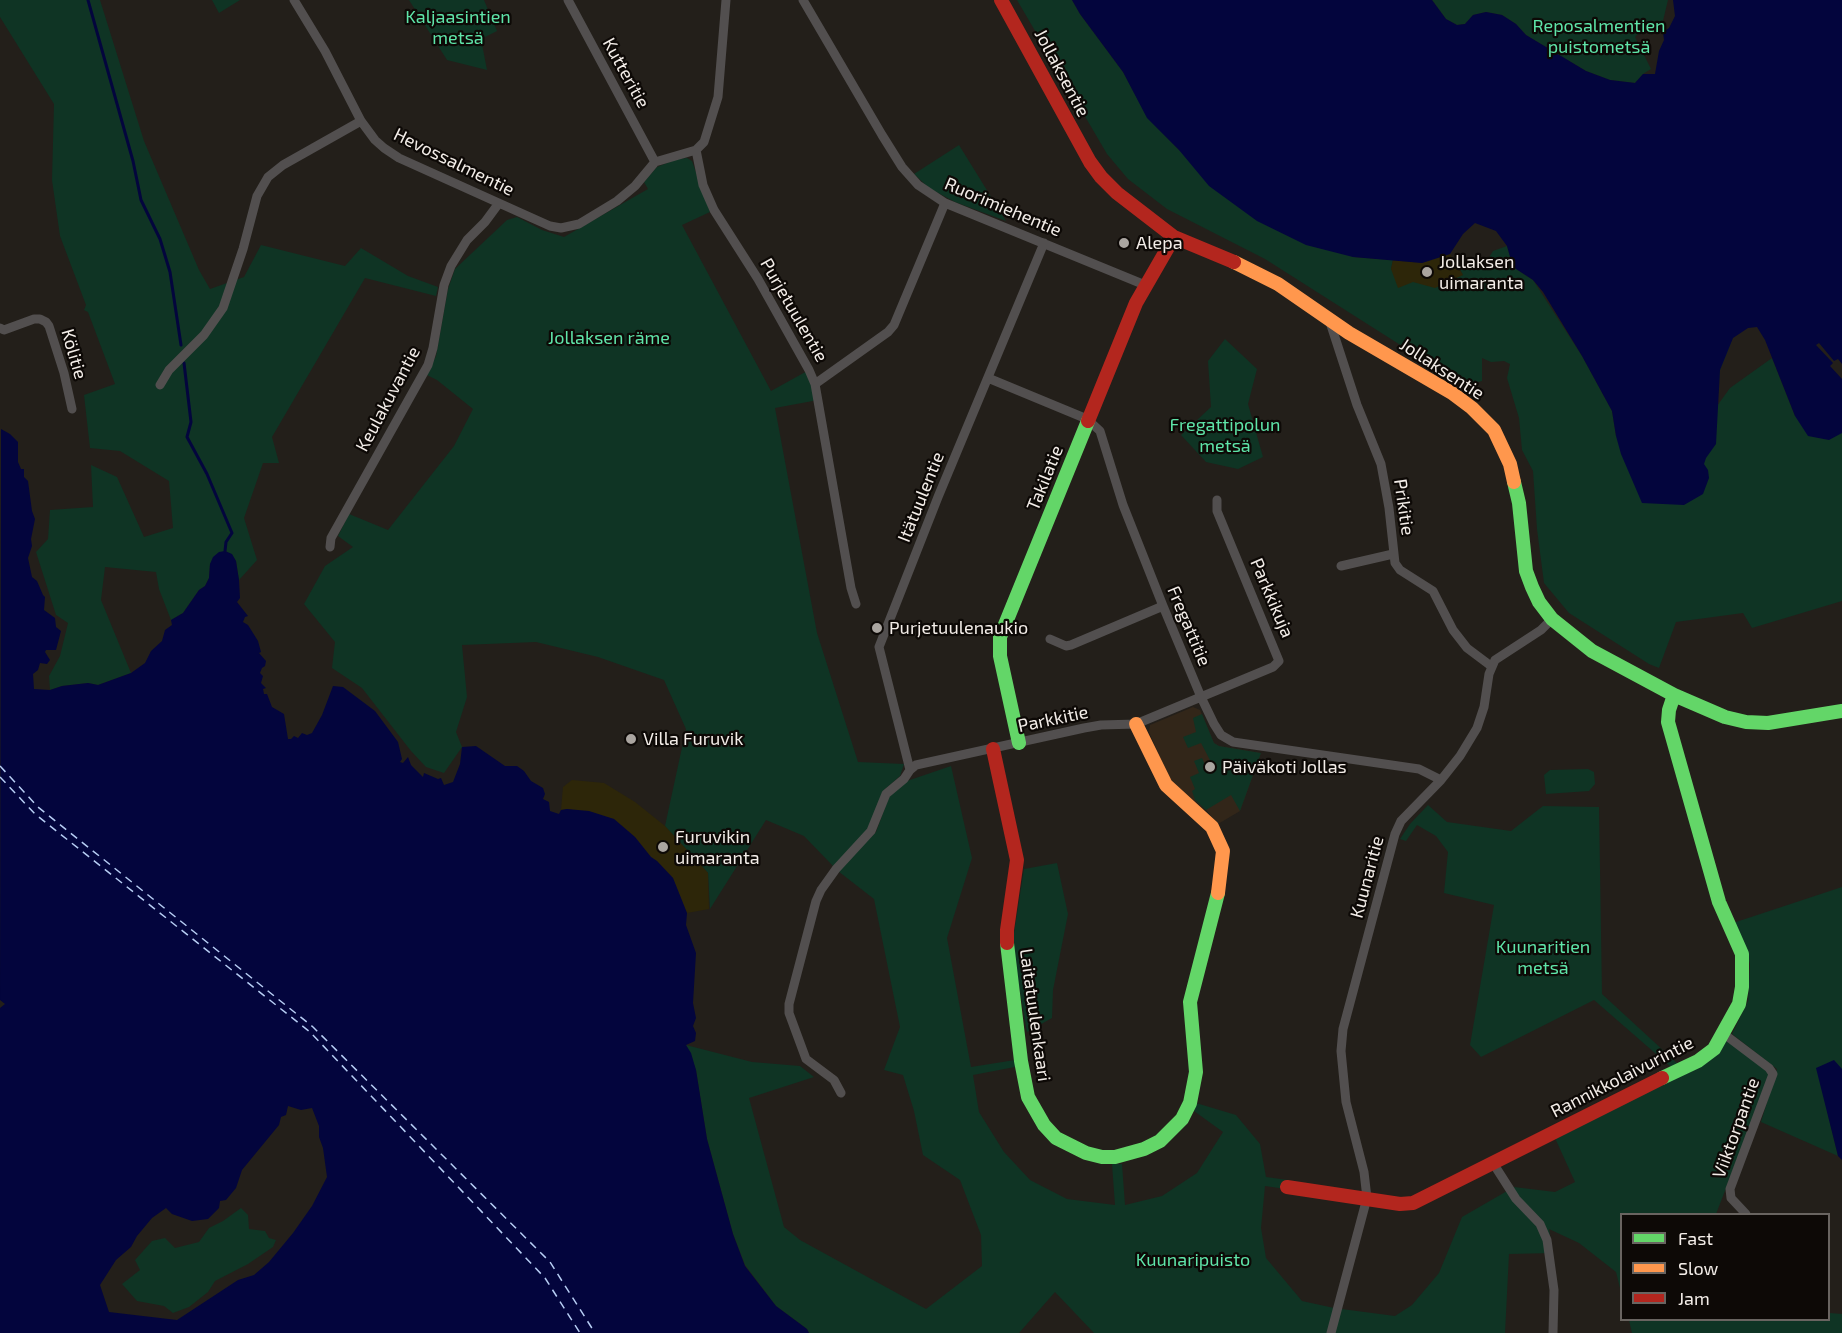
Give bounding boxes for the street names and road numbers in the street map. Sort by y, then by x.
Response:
street label: Jollaksentie [1030,25,1094,121]
street label: Kutteritie [598,34,654,112]
street label: Hevossalmentie [390,123,518,201]
street label: Ruorimiehentie [941,173,1065,241]
street label: Purjetuulentie [756,254,832,366]
street label: Kölitie [57,326,91,382]
street label: Jollaksentie [1396,334,1488,404]
street label: Keulakuvantie [351,343,425,455]
street label: Takilatie [1022,442,1068,514]
street label: Itätuulentie [893,449,949,545]
street label: Prikitie [1389,477,1419,537]
street label: Parkkikuja [1246,555,1298,641]
street label: Fregattitie [1162,583,1216,669]
street label: Parkkitie [1016,701,1090,737]
street label: Kuunaritie [1346,834,1388,920]
street label: Laitatuulenkaari [1015,947,1055,1083]
street label: Rannikkolaivurintie [1547,1032,1697,1122]
street label: Viiktorpantie [1708,1075,1764,1181]

